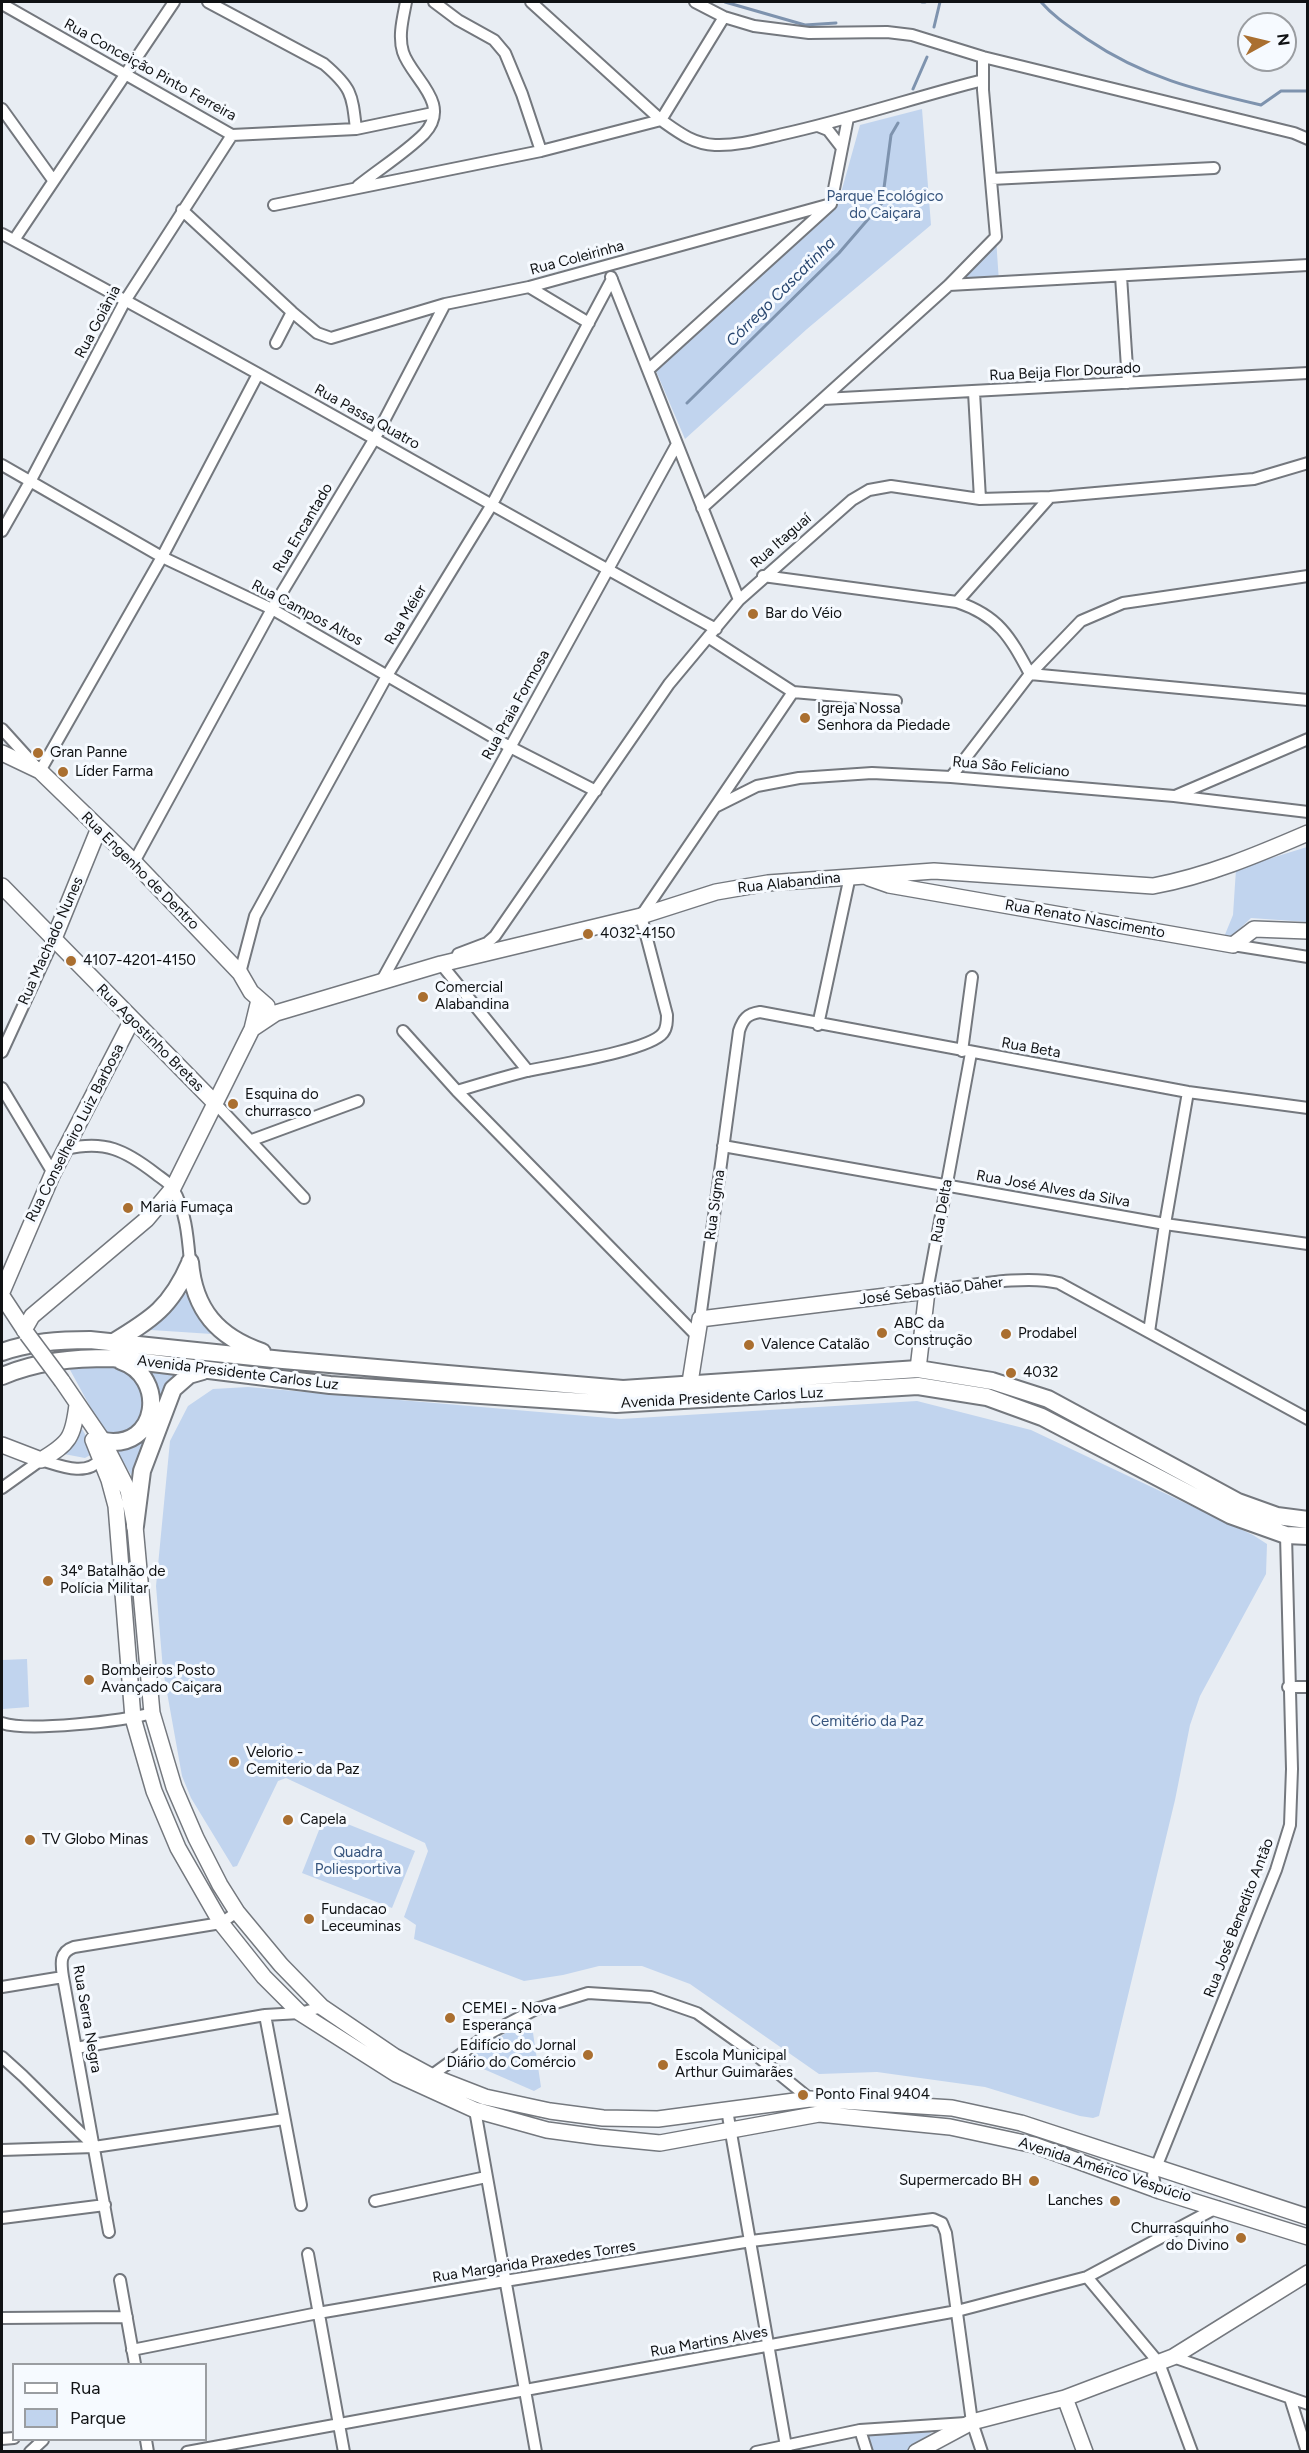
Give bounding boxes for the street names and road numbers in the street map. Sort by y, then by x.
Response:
street label: Rua Conceição Pinto Ferreira [61,15,239,125]
street label: Rua Coleirinha [528,237,626,279]
street label: Rua Goiânia [71,283,125,361]
street label: Rua Beija Flor Dourado [989,359,1141,385]
street label: Rua Passa Quatro [311,381,423,453]
street label: Rua Encantado [269,480,337,576]
street label: Rua Itaguaí [747,510,815,572]
street label: Rua Campos Altos [248,576,366,650]
street label: Rua Méier [381,582,431,648]
street label: Rua Praia Formosa [478,647,554,763]
street label: Rua São Feliciano [952,753,1070,781]
street label: Rua Engenho de Dentro [77,808,203,934]
street label: Rua Alabandina [737,869,841,897]
street label: Rua Machado Nunes [15,874,87,1008]
street label: Rua Renato Nascimento [1004,896,1166,942]
street label: Rua Agostinho Bretas [92,980,208,1096]
street label: Rua Beta [1000,1034,1062,1062]
street label: Rua Conselheiro Luiz Barbosa [22,1041,128,1225]
street label: Rua José Alves da Silva [975,1167,1131,1211]
street label: Rua Sigma [701,1169,729,1241]
street label: Rua Delta [928,1178,956,1244]
street label: José Sebastião Daher [858,1273,1004,1309]
street label: Avenida Presidente Carlos Luz [136,1352,340,1394]
street label: Avenida Presidente Carlos Luz [620,1384,824,1412]
street label: Rua José Benedito Antão [1200,1836,1278,2000]
street label: Rua Serra Negra [69,1964,105,2074]
street label: Avenida Américo Vespúcio [1016,2134,1194,2206]
street label: Rua Margarida Praxedes Torres [431,2237,637,2287]
street label: Rua Martins Alves [649,2323,769,2361]

